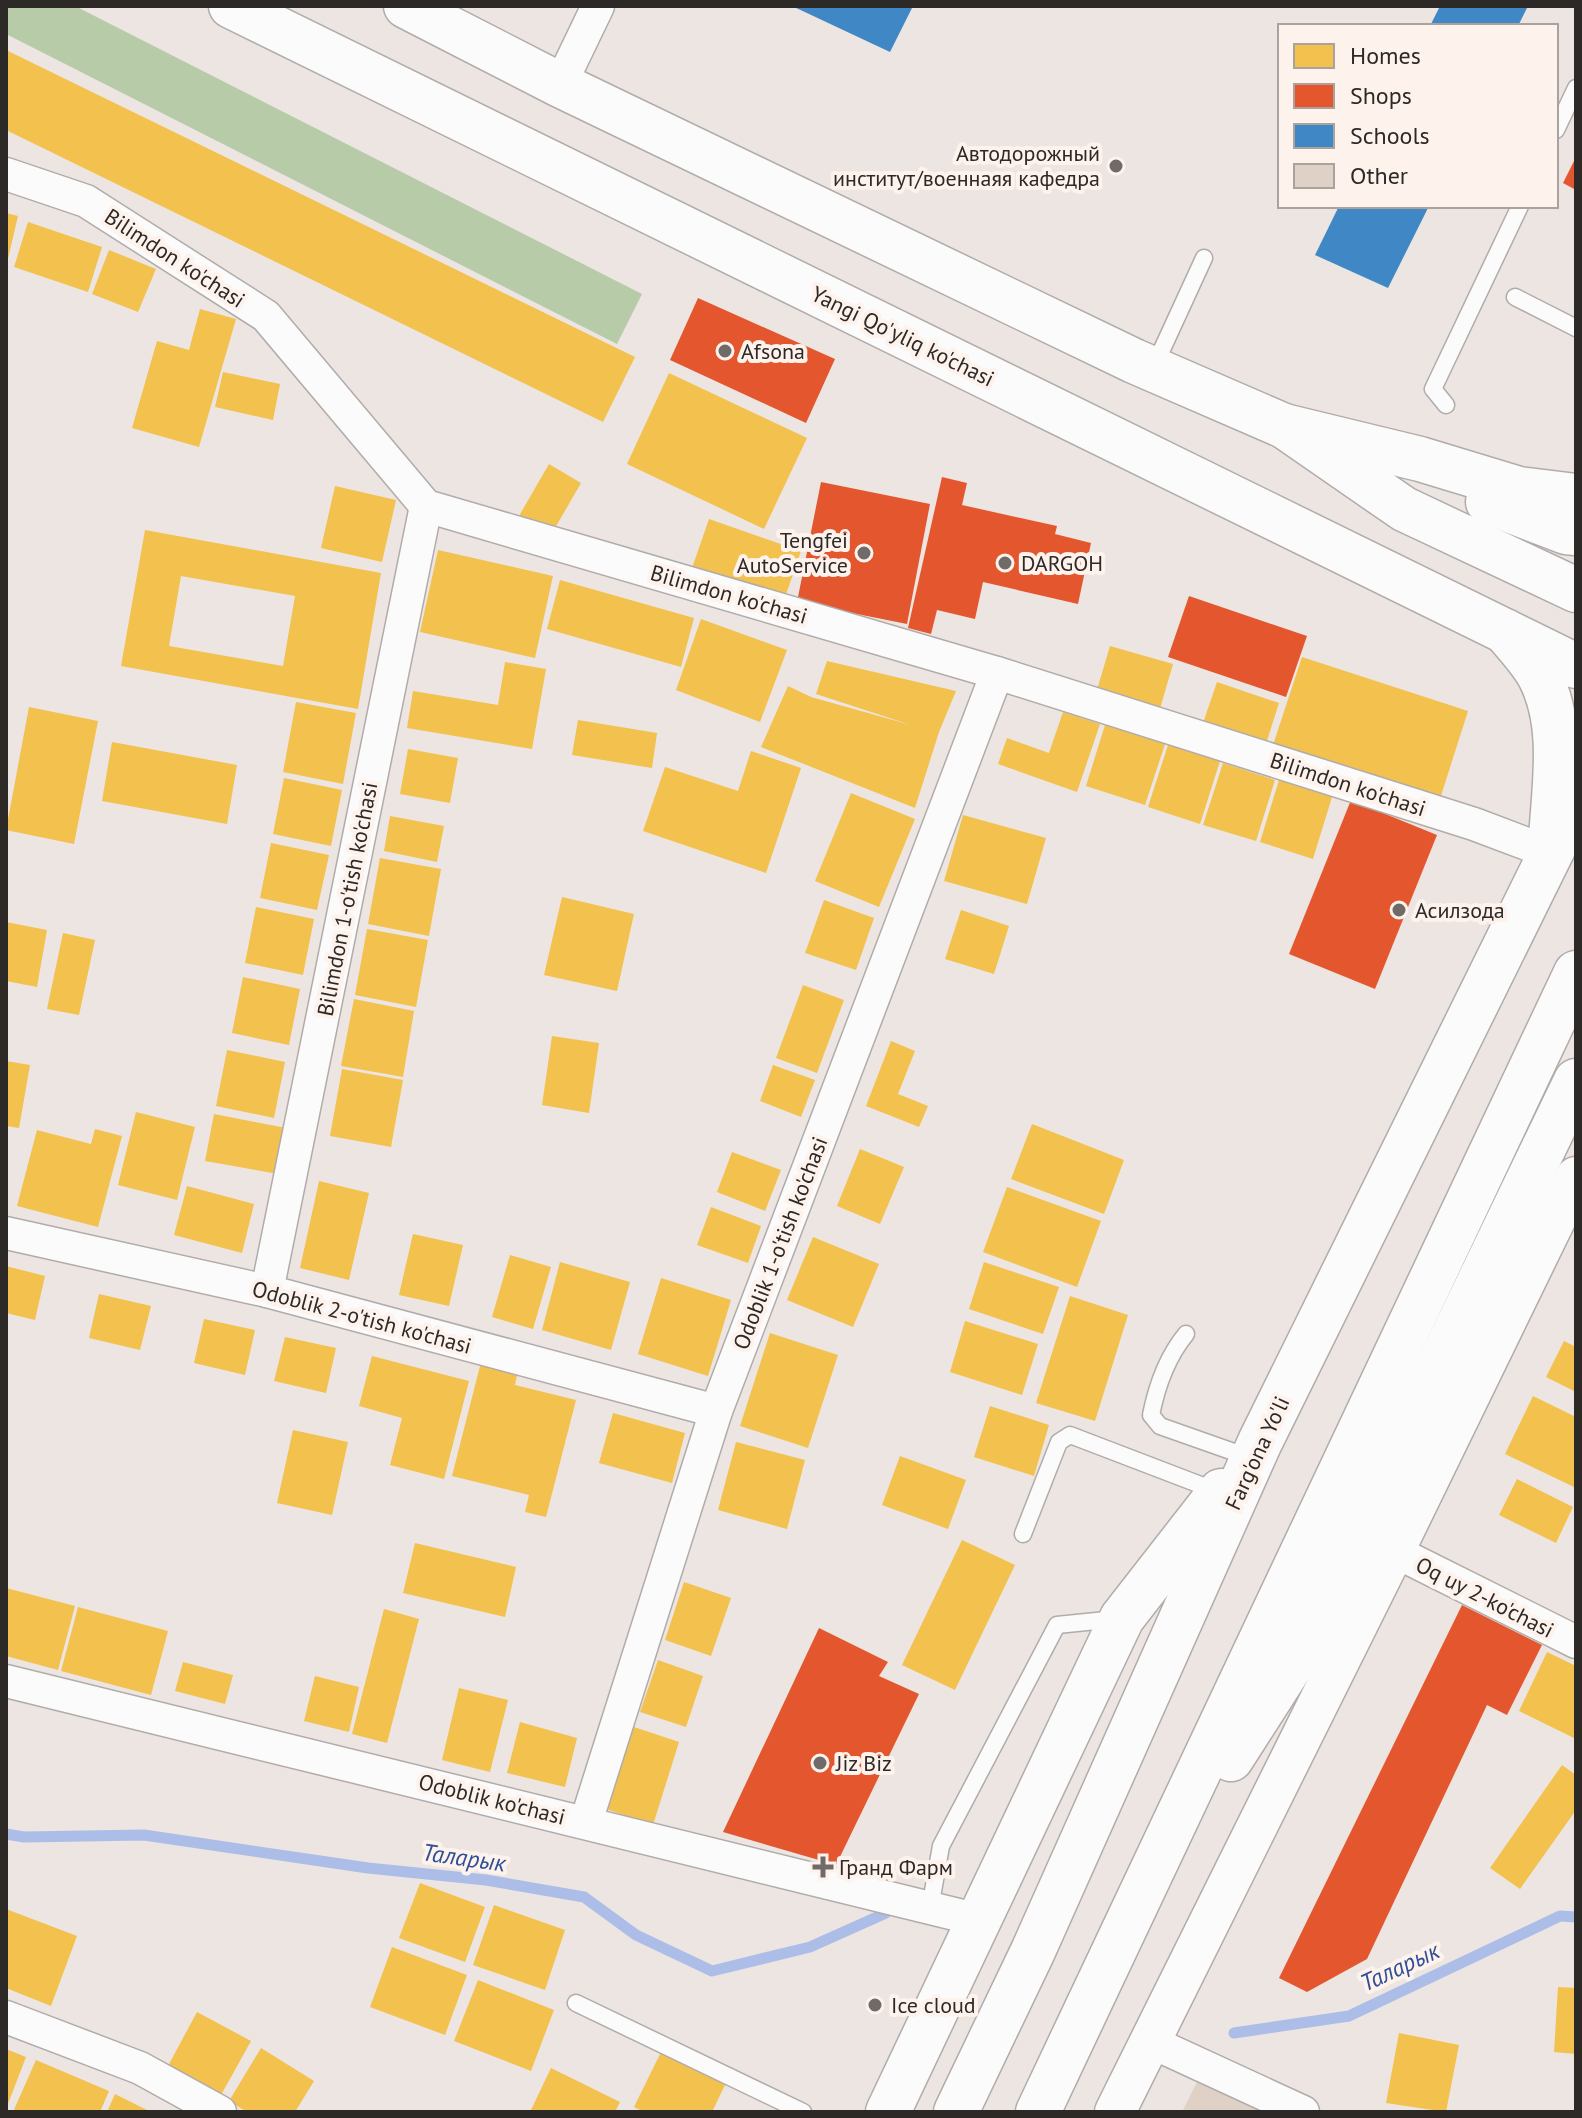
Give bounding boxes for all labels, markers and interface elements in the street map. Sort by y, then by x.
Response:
legend [1278,24,1558,208]
text: Homes [1350,40,1421,71]
text: Shops [1350,80,1412,111]
text: Schools [1350,120,1430,151]
place label: Автодорожный институт/военнаяя кафедра [833,139,1100,192]
marker: Автодорожный институт/военнаяя кафедра [1107,157,1125,175]
text: Other [1350,160,1408,191]
street label: Bilimdon ko'chasi [99,202,251,314]
street label: Yangi Qo'yliq ko'chasi [807,280,999,392]
place label: Afsona [741,337,805,365]
marker: Afsona [716,342,734,360]
place label: Tengfei AutoService [737,526,848,579]
marker: Tengfei AutoService [855,544,873,562]
place label: DARGOH [1021,549,1103,577]
marker: DARGOH [996,554,1014,572]
street label: Bilimdon ko'chasi [647,558,811,630]
street label: Bilimdon ko'chasi [1267,746,1429,822]
street label: Bilimdon 1-o'tish ko'chasi [311,780,383,1018]
place label: Асилзода [1415,896,1505,924]
marker: Асилзода [1390,901,1408,919]
street label: Odoblik 1-o'tish ko'chasi [726,1132,834,1354]
street label: Odoblik 2-o'tish ko'chasi [249,1274,475,1360]
street label: Farg'ona Yo'li [1218,1392,1296,1514]
street label: Oq uy 2-ko'chasi [1411,1550,1559,1644]
place label: Jiz Biz [835,1749,892,1777]
marker: Jiz Biz [811,1754,829,1772]
street label: Odoblik ko'chasi [416,1767,568,1831]
water label: Таларык [420,1836,509,1879]
place label: Гранд Фарм [839,1853,953,1881]
marker: Гранд Фарм [814,1858,832,1876]
water label: Таларык [1355,1934,1445,1998]
place label: Ice cloud [891,1991,976,2019]
marker: Ice cloud [866,1996,884,2014]

